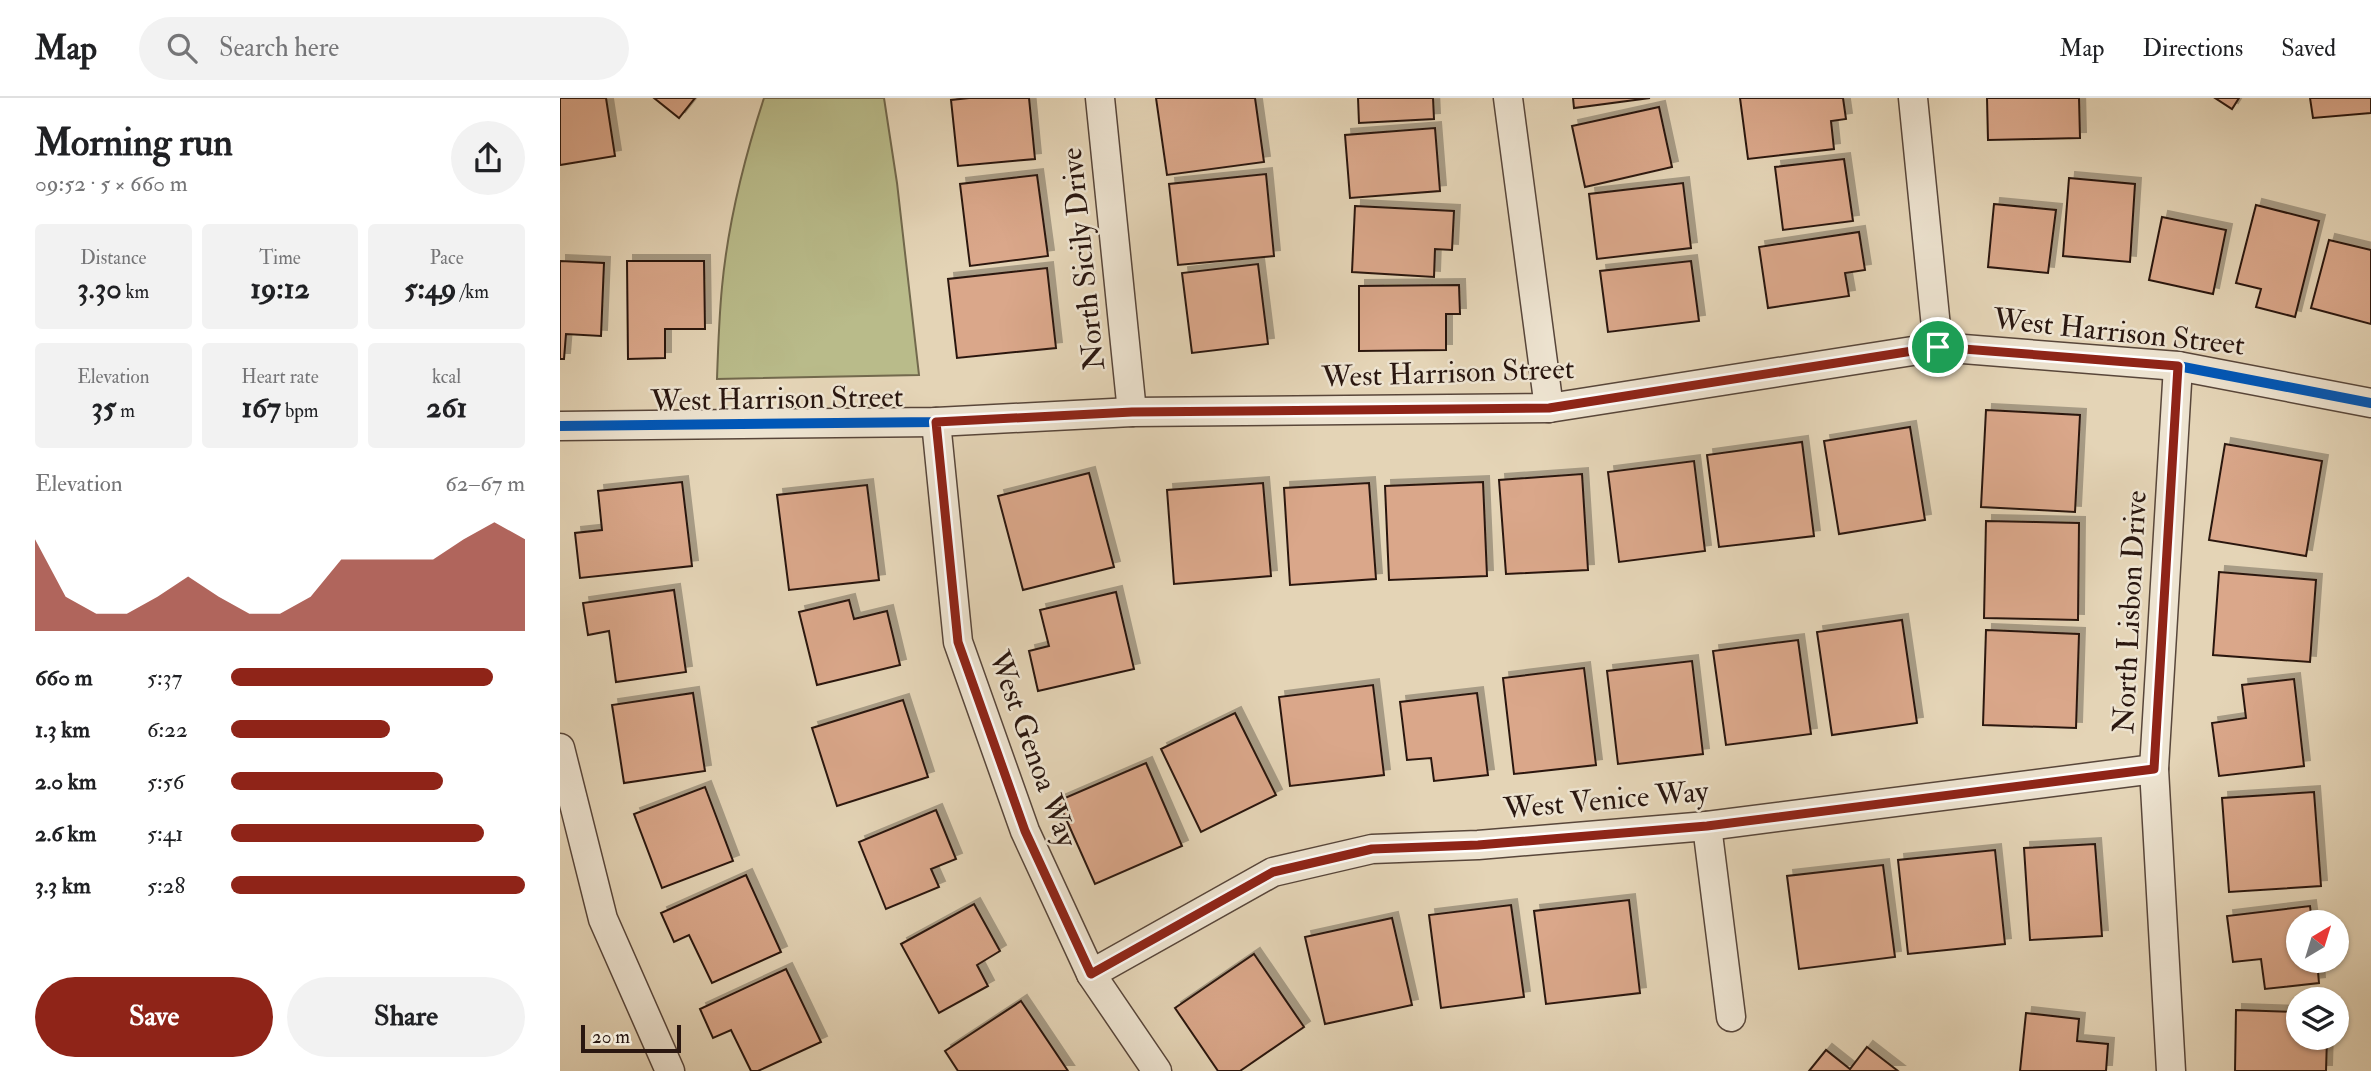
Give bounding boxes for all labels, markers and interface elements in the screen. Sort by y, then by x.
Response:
search box [139,17,629,80]
text: Map [35,28,97,69]
icon: search [163,29,201,67]
text: Search here [219,32,339,64]
text: Map [2059,33,2104,64]
text: Directions [2142,33,2243,64]
text: Saved [2281,33,2336,64]
text: Morning run [35,119,233,167]
button: share [451,121,525,195]
street label: North Sicily Drive [1053,146,1113,372]
text: 09:52 · 5 × 660 m [35,169,188,198]
text: Distance [80,246,147,270]
text: Time [259,246,301,270]
text: Pace [430,246,464,270]
text: 3.30 [77,270,122,307]
text: 19:12 [250,270,310,307]
text: 5:49 [404,270,456,307]
text: km [122,280,149,304]
text: /km [456,280,489,304]
street label: West Harrison Street [1990,300,2247,364]
pin [1908,317,1968,377]
icon: arrive [1919,328,1957,366]
street label: West Harrison Street [1320,350,1575,396]
text: Elevation [77,365,150,389]
text: Heart rate [241,365,319,389]
text: kcal [432,365,461,389]
street label: West Harrison Street [649,378,904,420]
text: 35 [92,389,116,426]
text: 167 [241,389,281,426]
text: 261 [426,389,467,426]
text: m [116,399,135,423]
text: bpm [281,399,319,423]
text: Elevation [35,469,123,498]
text: 62–67 m [445,469,525,498]
street label: North Lisbon Drive [2105,490,2155,734]
street label: West Genoa Way [980,645,1086,853]
text: 660 m [35,663,93,692]
text: 5:37 [147,663,182,692]
text: 1.3 km [35,715,90,744]
text: 6:22 [147,715,188,744]
text: 2.0 km [35,767,97,796]
text: 5:56 [147,767,184,796]
street label: West Venice Way [1501,773,1711,827]
text: 2.6 km [35,819,96,848]
text: 5:41 [147,819,183,848]
text: 3.3 km [35,871,91,900]
text: 5:28 [147,871,185,900]
north arrow [2286,910,2348,973]
map controls [2286,910,2349,1050]
button: Save [35,977,273,1057]
button: Share [287,977,525,1057]
button: layers [2286,987,2349,1050]
scale bar [581,1022,681,1054]
text: 20 m [592,1025,630,1049]

